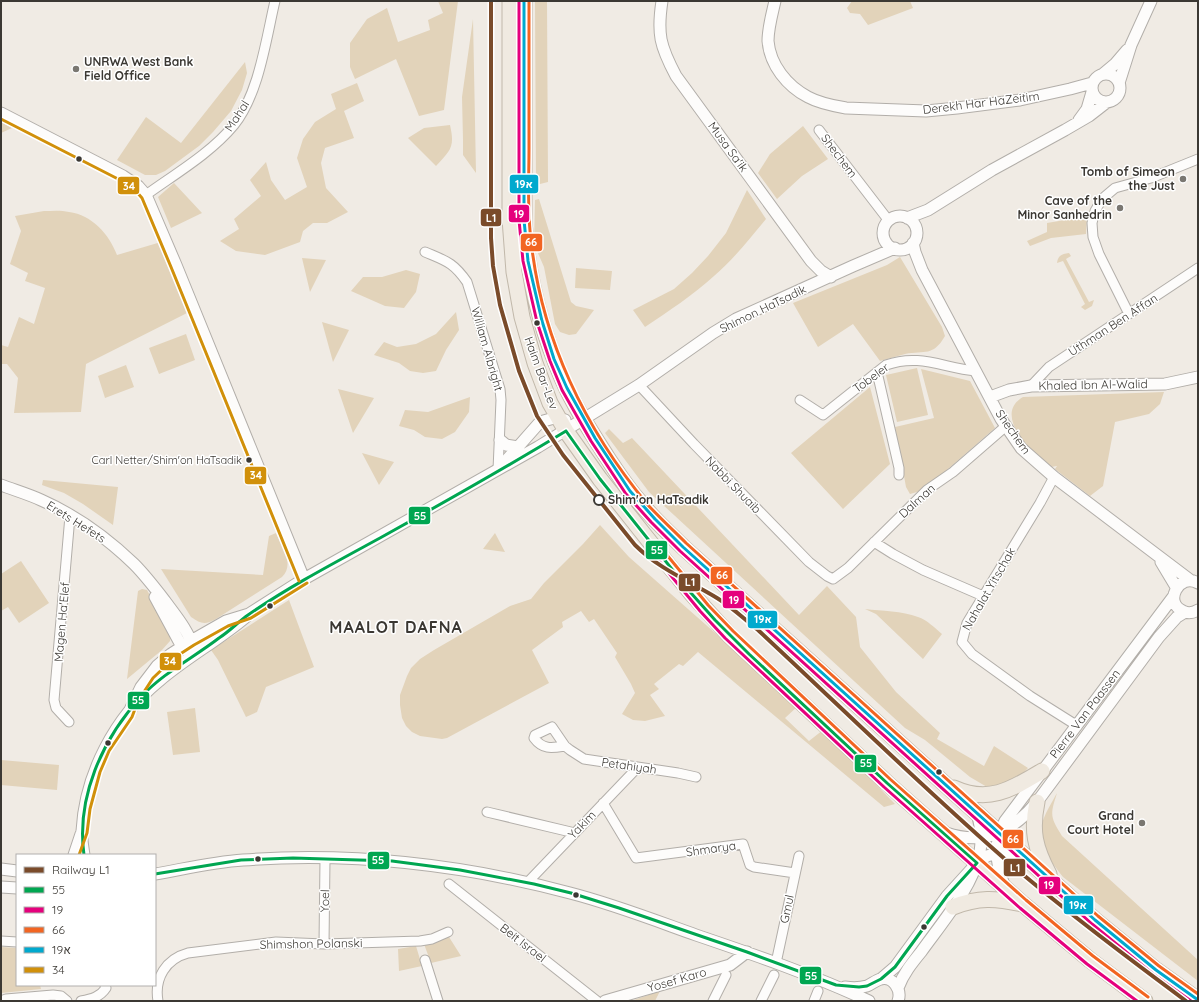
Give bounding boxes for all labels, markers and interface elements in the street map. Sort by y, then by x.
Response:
place label: UNRWA West Bank Field Office [84,54,193,83]
marker: UNRWA West Bank Field Office [71,64,81,74]
street label: Derekh Har HaZeitim [922,88,1040,117]
street label: Mahal [221,97,252,134]
street label: Musa Sa'ik [705,119,752,175]
street label: Shechem [818,131,861,181]
unlabelled marker [74,154,84,164]
place label: Tomb of Simeon the Just [1081,164,1175,193]
line badge: 19א [509,174,539,194]
marker: Tomb of Simeon the Just [1178,174,1188,184]
line badge: 34 [117,176,140,195]
text: 19א [515,177,533,191]
text: 34 [123,179,136,193]
place label: Cave of the Minor Sanhedrin [1017,193,1112,222]
marker: Cave of the Minor Sanhedrin [1115,203,1125,213]
line badge: 19 [508,204,530,223]
text: 19 [514,207,524,221]
line badge: L1 [480,208,502,227]
text: L1 [486,211,496,225]
line badge: 66 [520,233,543,252]
text: 66 [525,235,537,249]
street label: Shimon HaTsadik [717,281,809,336]
street label: Uthman Ben Affan [1065,290,1160,359]
street label: William Albright [468,305,507,393]
unlabelled marker [532,318,542,328]
street label: Haim Bar-Lev [521,334,562,411]
street label: Tobeler [850,359,892,396]
street label: Khaled Ibn Al-Walid [1038,376,1148,393]
street label: Shechem [993,406,1034,457]
place label: Carl Netter/Shim'on HaTsadik [92,453,242,467]
street label: Nabbi Shuaib [702,453,764,516]
marker: Carl Netter/Shim'on HaTsadik [244,455,254,465]
line badge: 34 [244,466,267,485]
text: 34 [250,468,263,482]
street label: Dalman [895,480,938,521]
place label: Shim'on HaTsadik [608,492,709,507]
marker: Shim'on HaTsadik [593,494,605,506]
street label: Erets Hefets [44,497,109,546]
line badge: 55 [408,506,431,525]
text: 55 [414,509,426,523]
line badge: 55 [645,540,668,560]
text: 55 [651,543,663,557]
street label: Nahalat Yitschak [959,545,1018,633]
line badge: 66 [710,566,733,585]
text: 66 [716,568,728,582]
line badge: L1 [678,573,701,592]
text: L1 [685,575,695,589]
street label: Magen Ha'Elef [51,581,73,663]
line badge: 19 [722,590,745,609]
text: 19 [729,593,739,607]
unlabelled marker [265,601,275,611]
line badge: 19א [747,610,778,629]
text: 19א [754,612,772,626]
district label: MAALOT DAFNA [329,617,463,637]
line badge: 34 [159,652,182,671]
text: 34 [164,654,177,668]
street label: Pierre Van Paassen [1046,666,1123,761]
line badge: 55 [127,691,150,710]
text: 55 [132,693,144,707]
unlabelled marker [103,738,113,748]
street label: Petahiyah [601,754,658,777]
line badge: 55 [854,754,877,773]
text: 55 [860,756,872,770]
unlabelled marker [934,767,944,777]
street label: Yakim [565,807,599,842]
place label: Grand Court Hotel [1067,808,1134,837]
marker: Grand Court Hotel [1137,818,1147,828]
line badge: 66 [1002,829,1024,849]
text: 66 [1007,832,1019,846]
street label: Shmarya [685,838,737,859]
line badge: 55 [367,851,390,870]
text: 55 [372,853,384,867]
legend [16,854,156,986]
unlabelled marker [253,854,263,864]
line badge: L1 [1003,858,1026,877]
text: L1 [1010,861,1020,875]
text: Railway L1 [52,862,110,877]
line badge: 19 [1038,876,1061,895]
text: 19 [1044,878,1054,892]
text: 55 [52,882,65,897]
street label: Yoel [317,889,332,913]
unlabelled marker [571,890,581,900]
street label: Gmul [776,893,797,925]
line badge: 19א [1063,895,1094,915]
text: 19א [1069,898,1087,912]
text: 19 [52,902,63,917]
street label: Beit Israel [497,920,549,965]
text: 66 [52,922,65,937]
unlabelled marker [919,922,929,932]
street label: Shimshon Polanski [259,935,363,952]
text: 19א [52,942,71,957]
text: 34 [52,962,65,977]
street label: Yosef Karo [646,964,708,995]
line badge: 55 [799,966,822,985]
text: 55 [805,969,817,983]

